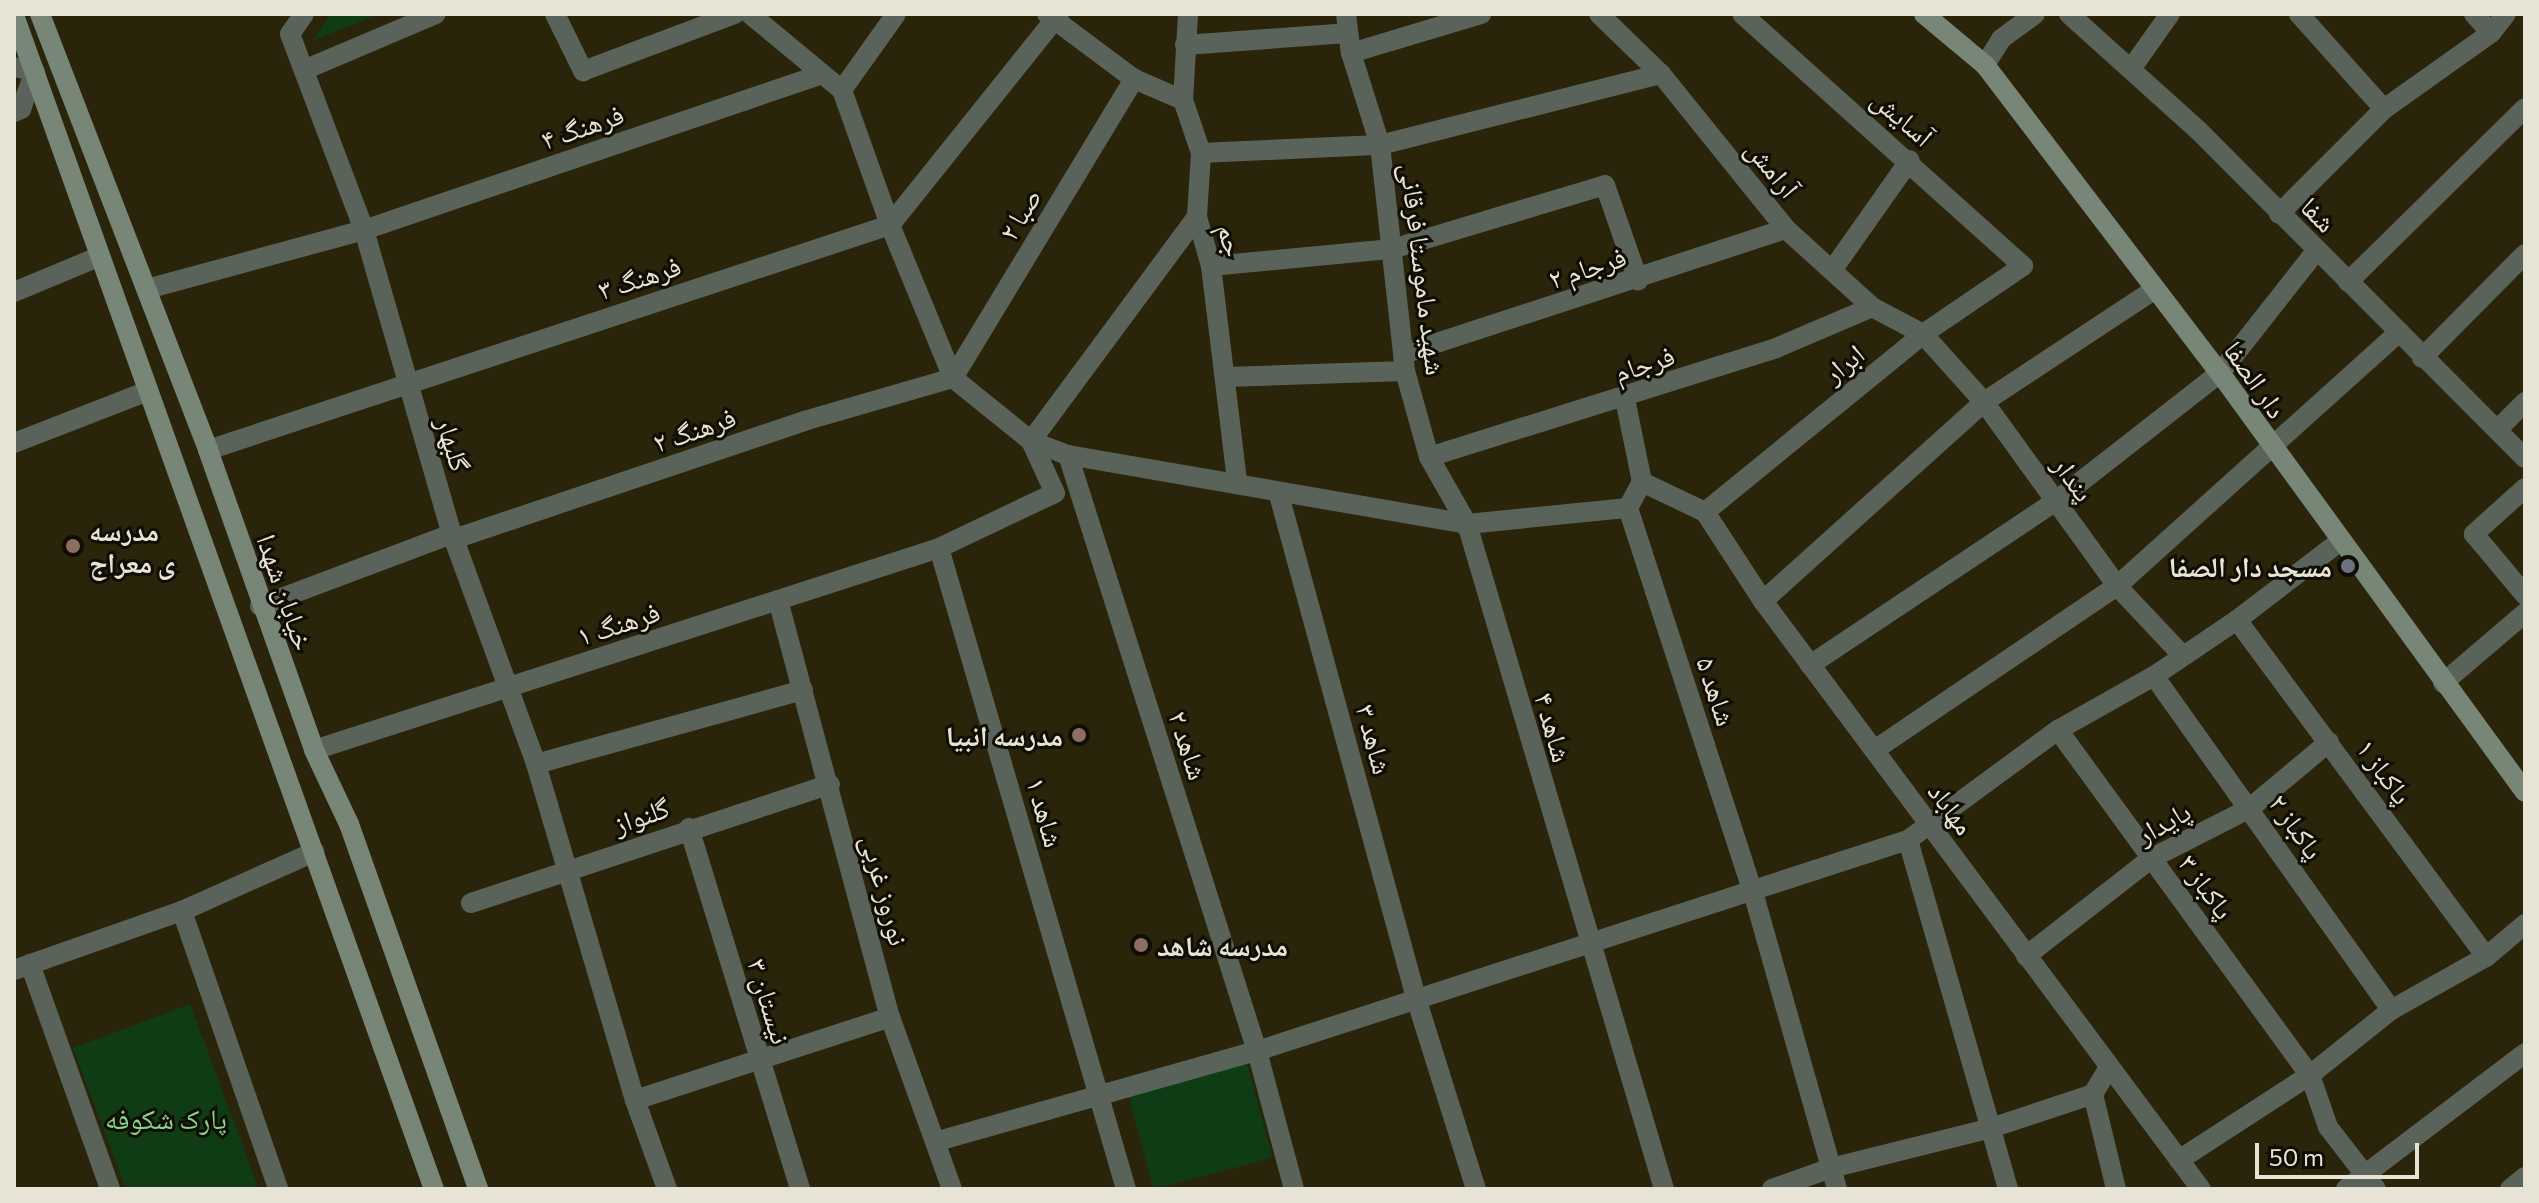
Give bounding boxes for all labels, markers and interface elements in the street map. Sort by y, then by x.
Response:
street label: آسایش [1865,81,1941,153]
street label: فرهنگ ۴ [536,96,628,156]
street label: آرامش [1739,132,1807,204]
street label: شهید ماموستا فرقانی [1394,161,1454,377]
street label: صبا ۲ [990,182,1048,246]
street label: شفا [2294,189,2344,239]
street label: جم [1212,220,1252,260]
street label: فرجام ۲ [1544,239,1630,295]
street label: فرهنگ ۳ [593,248,685,306]
street label: دار الصفا [2217,334,2295,424]
street label: ابرار [1816,336,1870,390]
street label: فرجام [1609,337,1679,389]
street label: فرهنگ ۲ [648,399,740,459]
street label: گلبهار [430,413,478,475]
street label: پندار [2046,448,2102,508]
place label: مدرسه ی معراج [89,513,175,579]
street label: خیابان شهدا [250,530,322,654]
marker: مدرسه ی معراج [64,537,82,555]
place label: مسجد دار الصفا [2169,549,2332,583]
marker: مسجد دار الصفا [2339,557,2357,575]
street label: فرهنگ ۱ [572,594,664,652]
street label: شاهد ۵ [1690,652,1744,730]
street label: شاهد ۴ [1528,688,1580,766]
street label: شاهد ۳ [1350,700,1400,778]
street label: شاهد ۲ [1162,706,1216,784]
place label: مدرسه انبیا [946,718,1063,752]
marker: مدرسه انبیا [1070,726,1088,744]
street label: پاکباز ۱ [2350,732,2420,810]
street label: شاهد ۱ [1020,773,1072,851]
street label: مهاباد [1922,775,1982,841]
street label: پاکباز ۲ [2263,787,2331,865]
street label: گلنواز [608,790,674,840]
street label: پایدار [2130,793,2196,851]
street label: نوروز غربی [855,831,917,949]
street label: پاکباز ۳ [2172,847,2242,925]
place label: مدرسه شاهد [1157,928,1288,962]
marker: مدرسه شاهد [1132,936,1150,954]
street label: نیستان ۳ [741,954,799,1048]
park label: پارک شکوفه [105,1101,227,1135]
scale bar [2259,1127,2423,1177]
text: 50 m [2269,1142,2324,1171]

